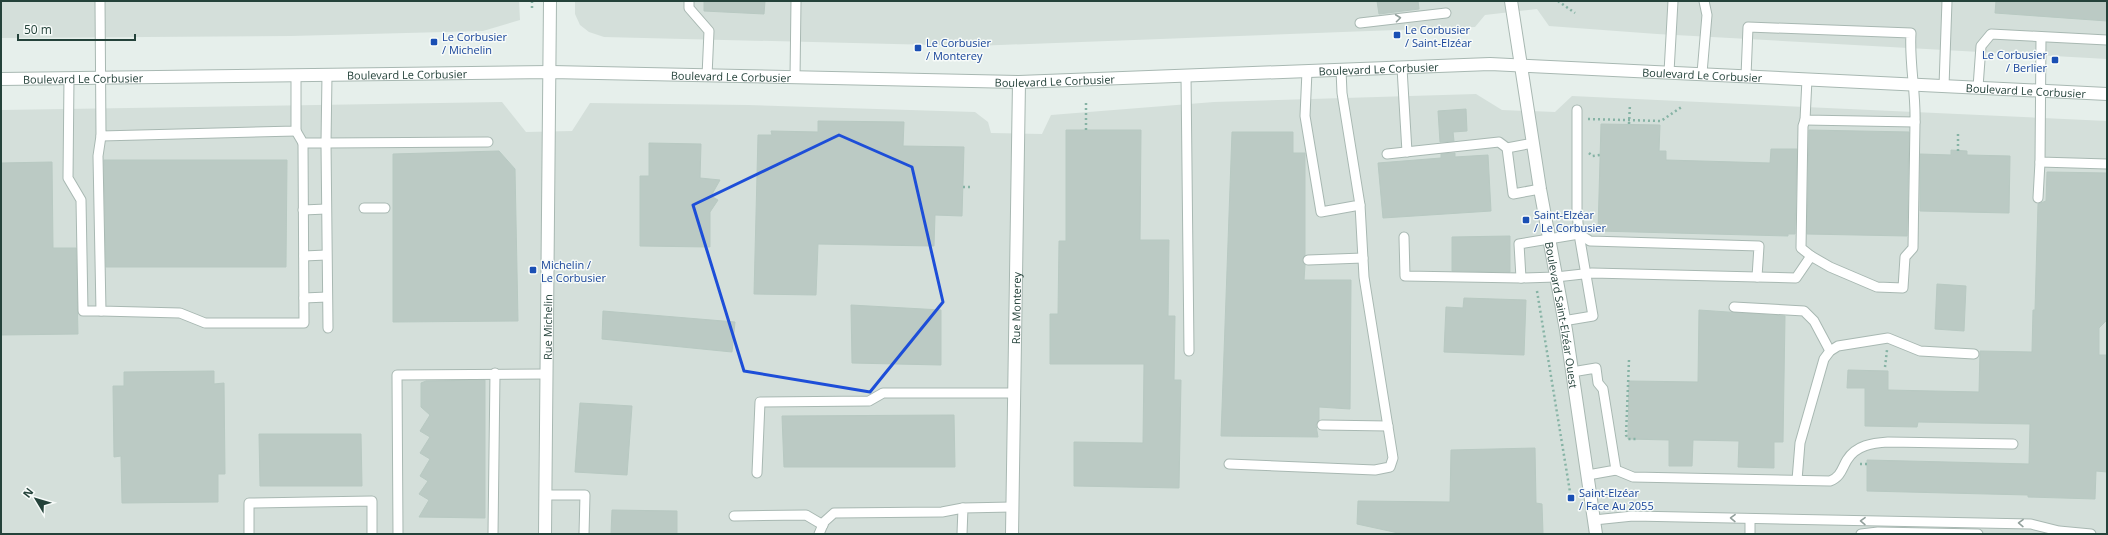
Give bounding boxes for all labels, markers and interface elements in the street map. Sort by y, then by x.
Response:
one-way arrow [1395,14,1401,23]
scale bar [18,16,135,42]
text: 50 m [24,21,52,38]
place label: Le Corbusier / Saint-Elzéar [1405,22,1472,50]
place label: Le Corbusier / Michelin [442,29,507,57]
marker: Le Corbusier / Saint-Elzéar [1392,30,1402,40]
place label: Le Corbusier / Monterey [926,35,991,63]
marker: Le Corbusier / Michelin [429,37,439,47]
marker: Le Corbusier / Monterey [913,43,923,53]
place label: Le Corbusier / Berlier [1982,47,2047,75]
marker: Le Corbusier / Berlier [2050,55,2060,65]
street label: Boulevard Le Corbusier [1318,58,1439,78]
street label: Boulevard Le Corbusier [1642,64,1763,85]
street label: Boulevard Le Corbusier [347,66,468,82]
street label: Boulevard Le Corbusier [671,67,792,85]
street label: Boulevard Le Corbusier [23,70,144,86]
street label: Boulevard Le Corbusier [995,71,1116,90]
street label: Boulevard Le Corbusier [1965,80,2087,100]
place label: Saint-Elzéar / Le Corbusier [1534,207,1606,235]
marker: Saint-Elzéar / Le Corbusier [1521,215,1531,225]
street label: Boulevard Saint-Elzéar Ouest [1542,240,1582,389]
place label: Michelin / Le Corbusier [541,257,606,285]
marker: Michelin / Le Corbusier [528,265,538,275]
street label: Rue Monterey [1007,271,1024,344]
street label: Rue Michelin [539,294,555,360]
north arrow [16,479,56,519]
text: N [19,484,36,501]
place label: Saint-Elzéar / Face Au 2055 [1579,485,1654,513]
marker: Saint-Elzéar / Face Au 2055 [1566,493,1576,503]
one-way arrow [1730,514,1736,522]
one-way arrow [1860,517,1866,525]
one-way arrow [2018,519,2024,528]

